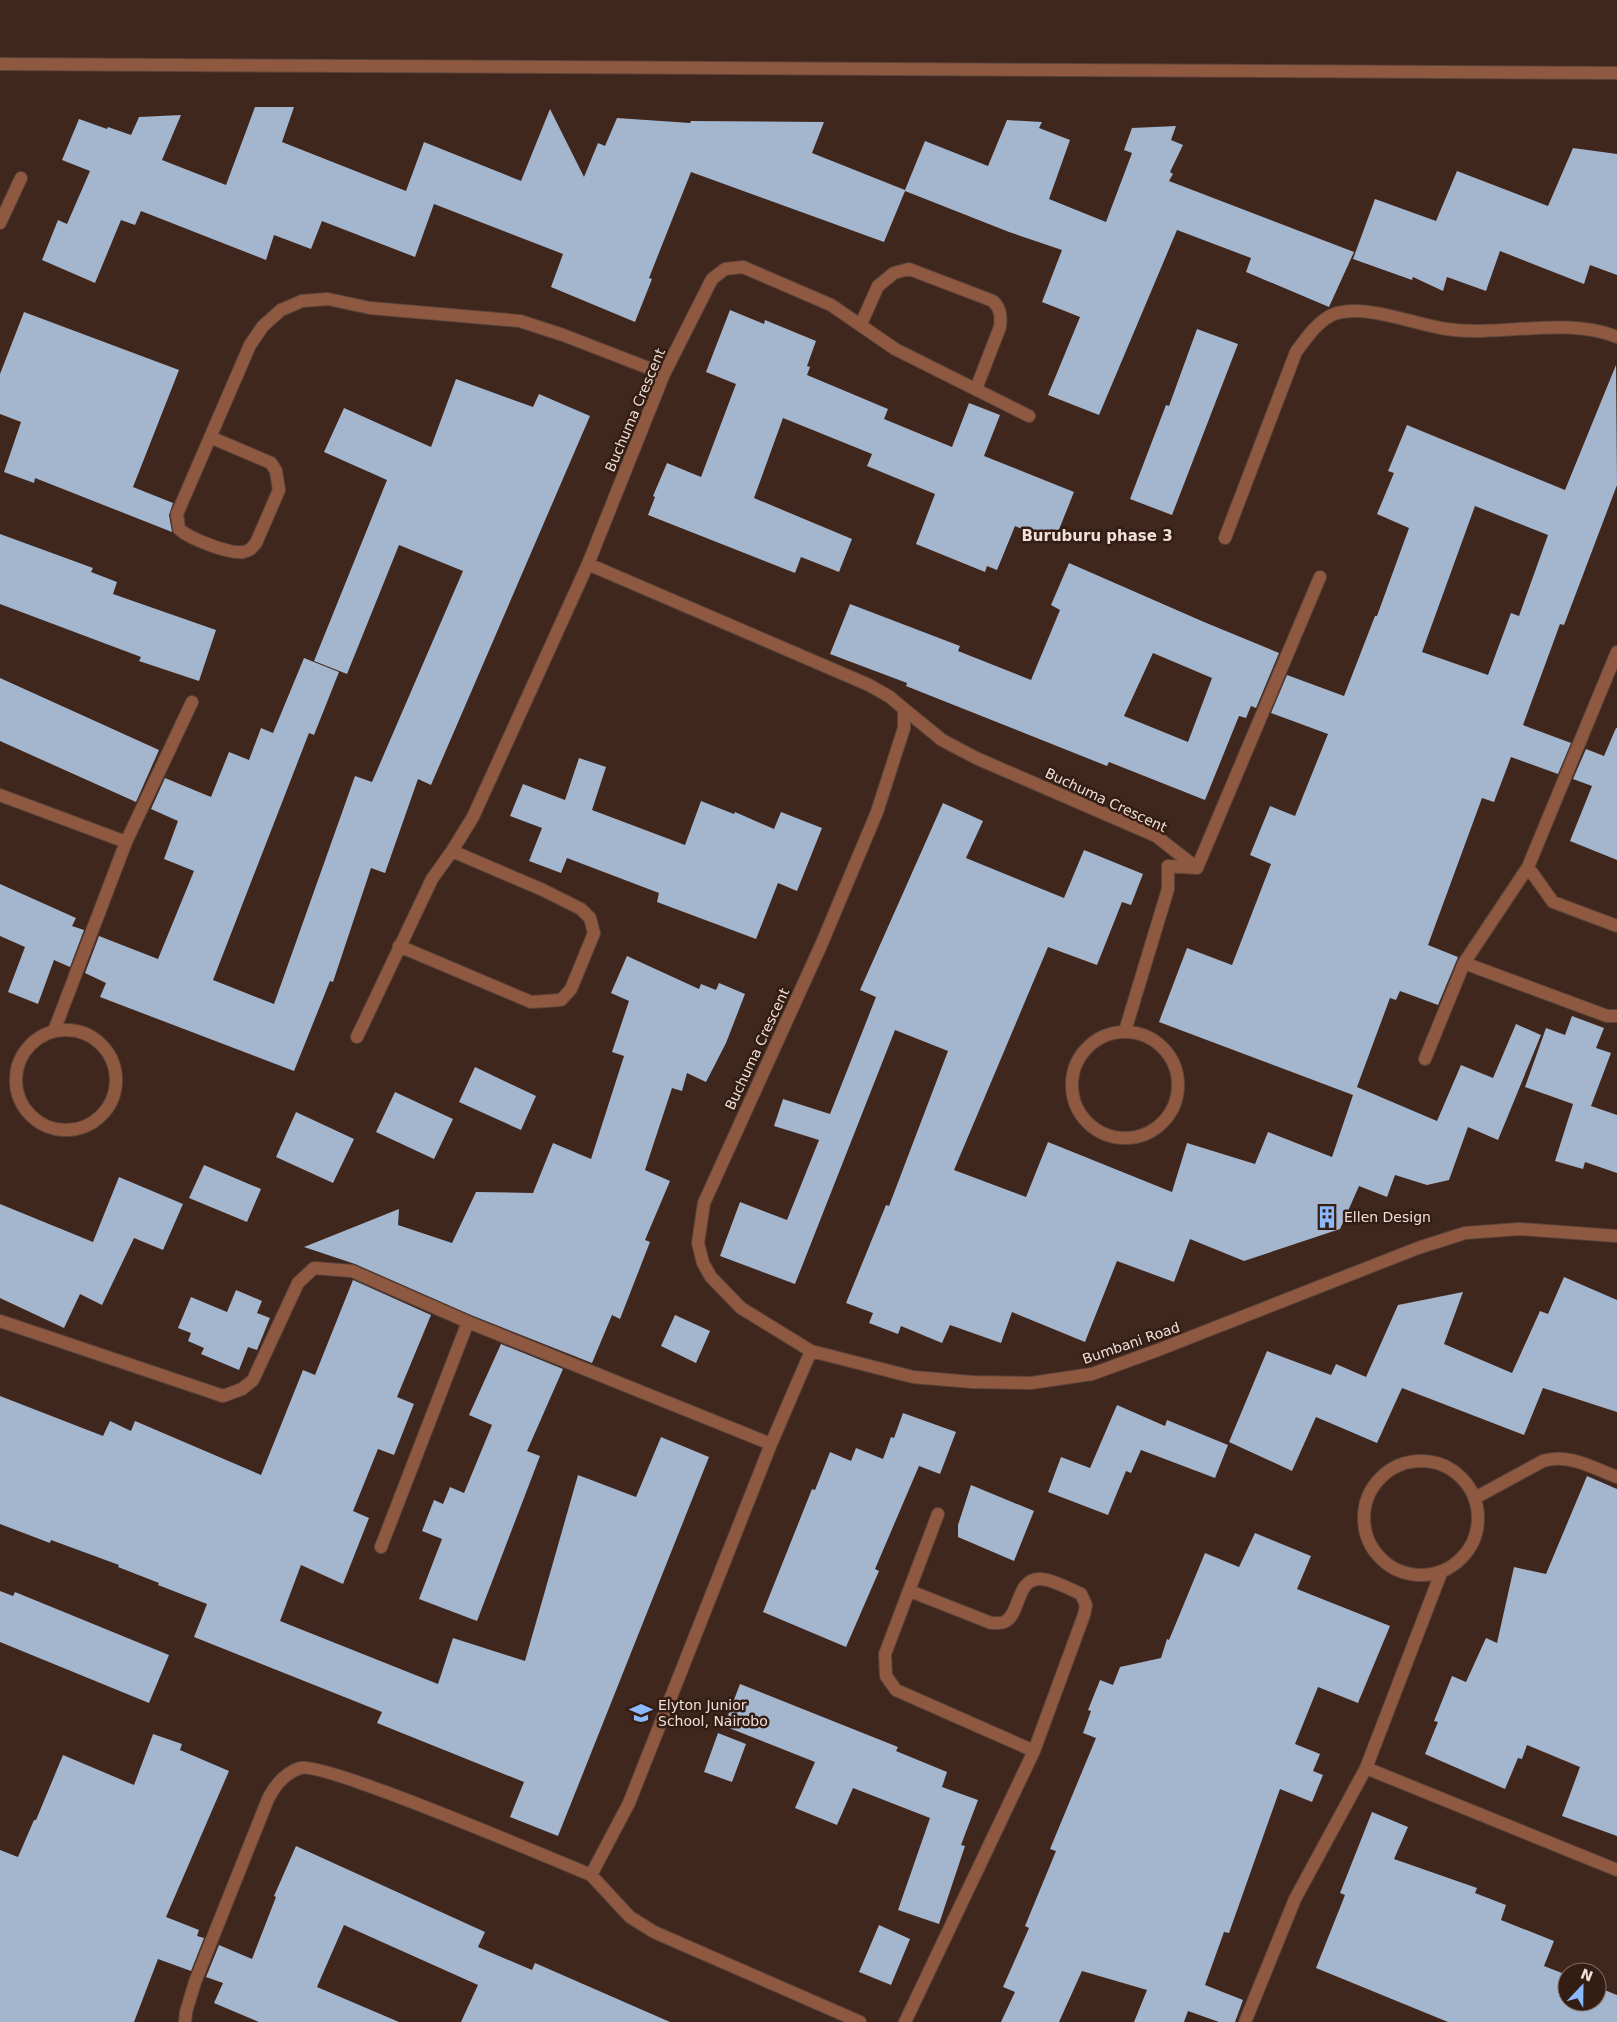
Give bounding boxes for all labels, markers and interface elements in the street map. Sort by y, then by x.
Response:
street label: Buchuma Crescent [602,345,668,474]
district label: Buruburu phase 3 [1021,527,1173,545]
street label: Buchuma Crescent [1043,765,1170,835]
street label: Buchuma Crescent [722,985,792,1112]
building icon: Ellen Design [1314,1204,1340,1230]
place label: Ellen Design [1344,1209,1431,1225]
street label: Bumbani Road [1080,1319,1182,1367]
place label: Elyton Junior School, Nairobo [658,1697,768,1729]
school or university icon: Elyton Junior School, Nairobo [628,1700,654,1726]
north arrow [1557,1962,1607,2012]
text: N [1578,1965,1595,1985]

